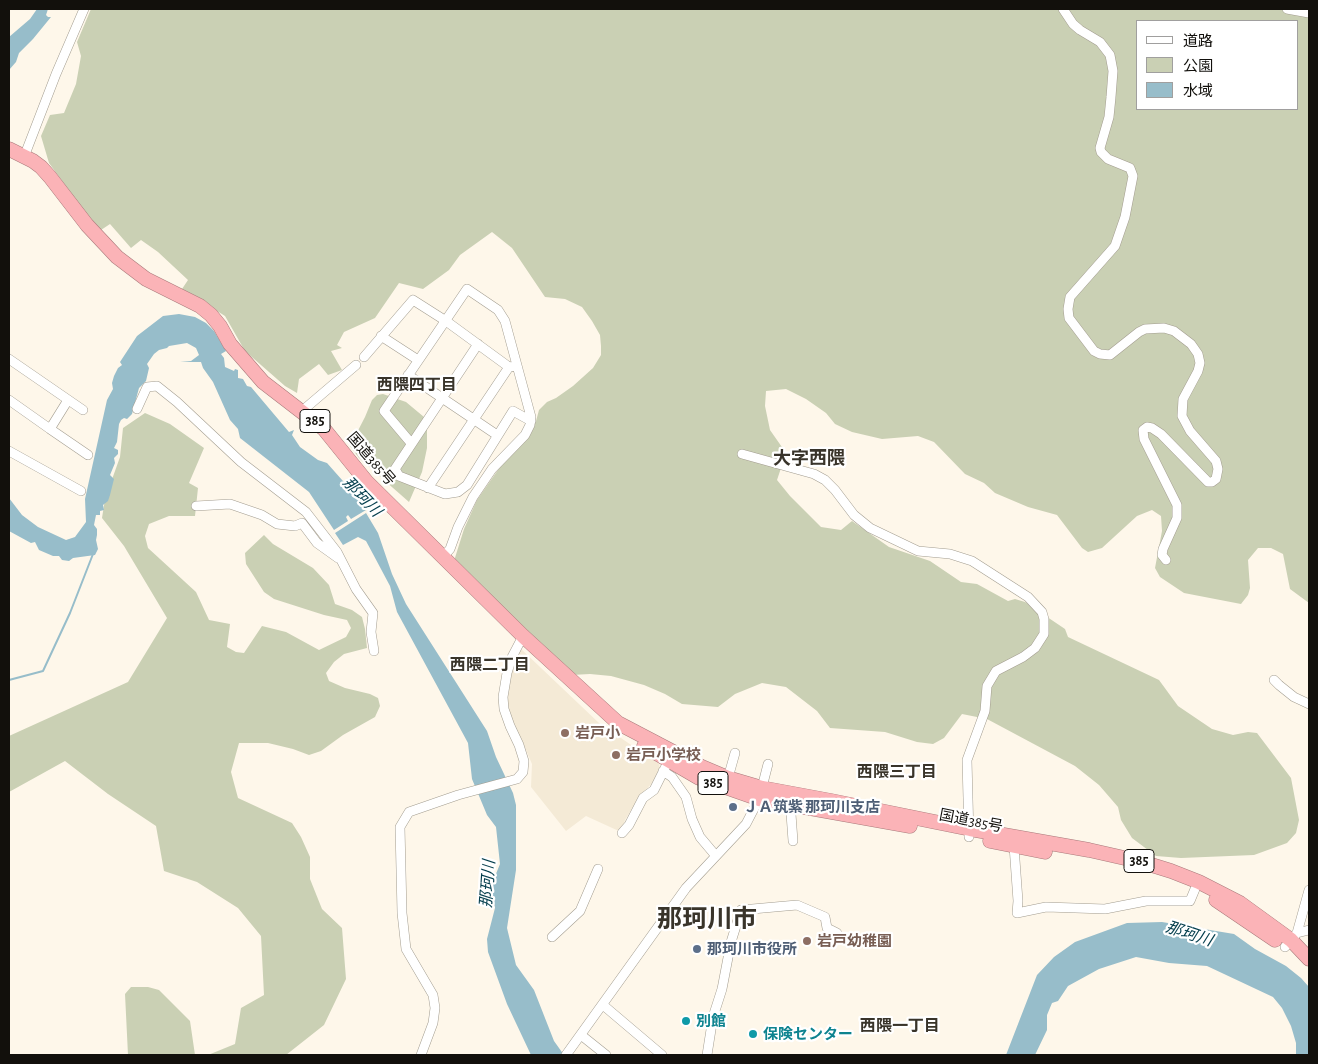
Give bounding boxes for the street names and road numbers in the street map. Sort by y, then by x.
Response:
road number: 385 [300,410,330,432]
street label: 国道385号 [343,429,399,489]
road number: 385 [698,771,728,794]
street label: 国道385号 [938,806,1004,836]
road number: 385 [1124,849,1154,872]

